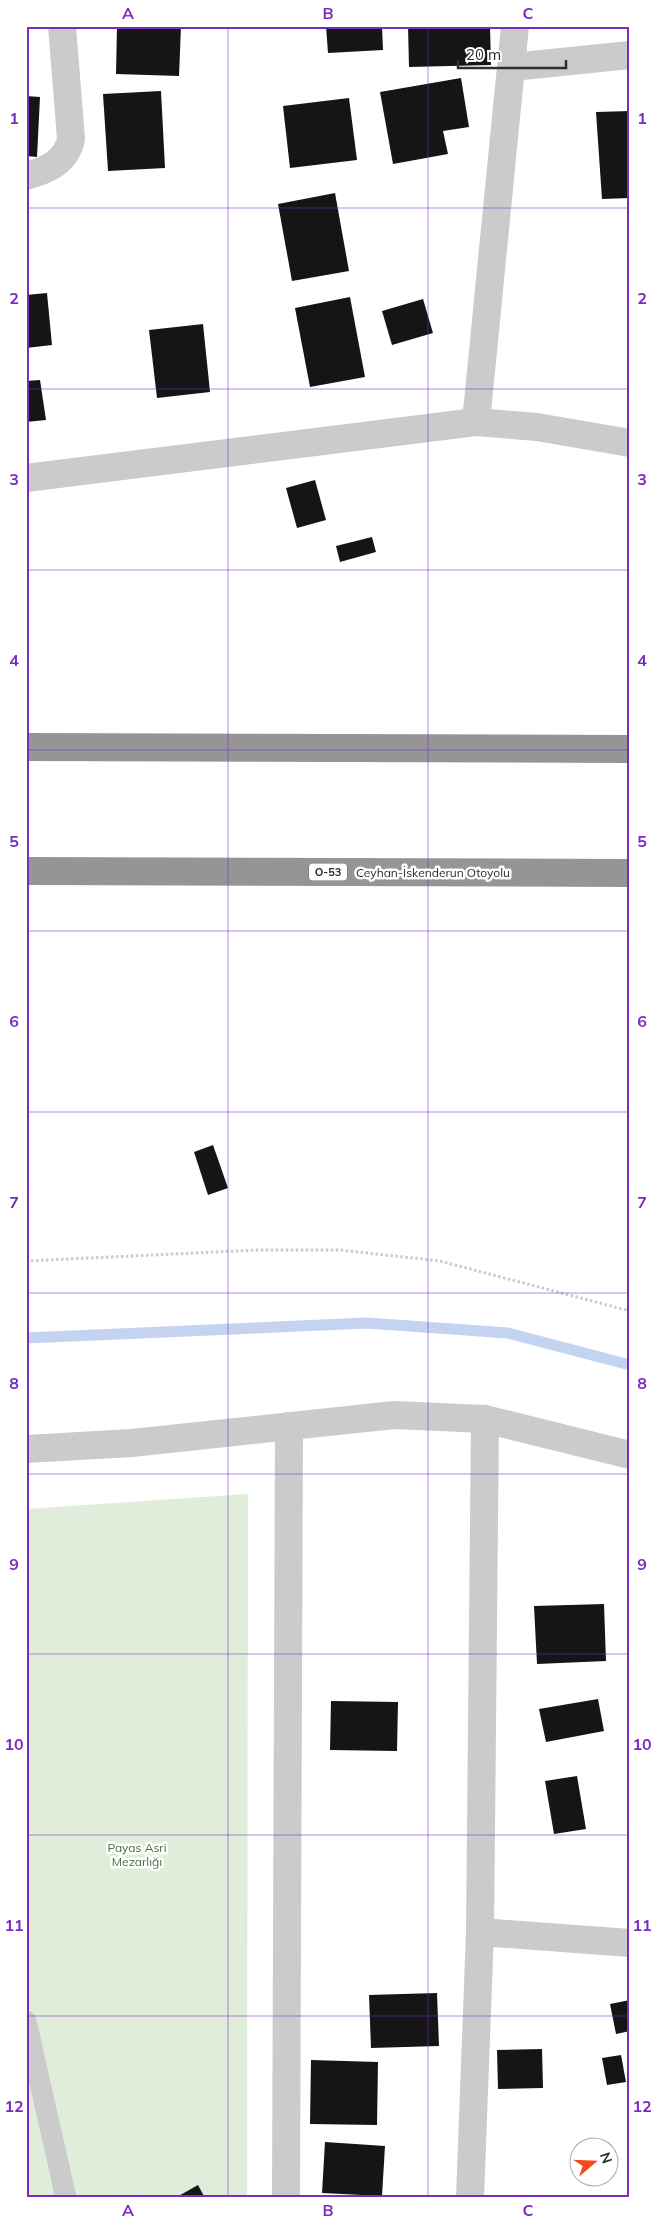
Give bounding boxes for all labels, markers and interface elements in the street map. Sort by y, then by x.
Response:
text: A [122,3,134,23]
text: B [322,3,334,23]
text: C [523,3,534,23]
scale bar [458,38,566,70]
text: 20 m [466,45,501,64]
text: 1 [9,108,19,128]
text: 1 [637,108,647,128]
text: 2 [9,288,19,308]
text: 2 [637,288,647,308]
text: 3 [9,469,19,489]
text: 3 [637,469,647,489]
text: 4 [9,650,19,670]
text: 4 [637,650,647,670]
text: 5 [9,831,19,851]
text: 5 [637,831,647,851]
road number: O-53 [309,864,347,880]
street label: Ceyhan-İskenderun Otoyolu [356,865,510,880]
text: 6 [9,1011,19,1031]
text: 6 [637,1011,647,1031]
text: 7 [9,1192,19,1212]
text: 7 [637,1192,647,1212]
text: 8 [9,1373,19,1393]
text: 8 [637,1373,647,1393]
text: 9 [9,1554,19,1574]
text: 9 [637,1554,647,1574]
text: 10 [4,1734,24,1754]
text: 10 [632,1734,652,1754]
park label: Payas Asri Mezarlığı [107,1840,167,1869]
text: 11 [4,1915,24,1935]
text: 11 [632,1915,652,1935]
text: 12 [4,2096,24,2116]
text: 12 [632,2096,652,2116]
north arrow [568,2136,618,2186]
text: N [596,2150,617,2166]
text: A [122,2200,134,2220]
text: B [322,2200,334,2220]
text: C [523,2200,534,2220]

